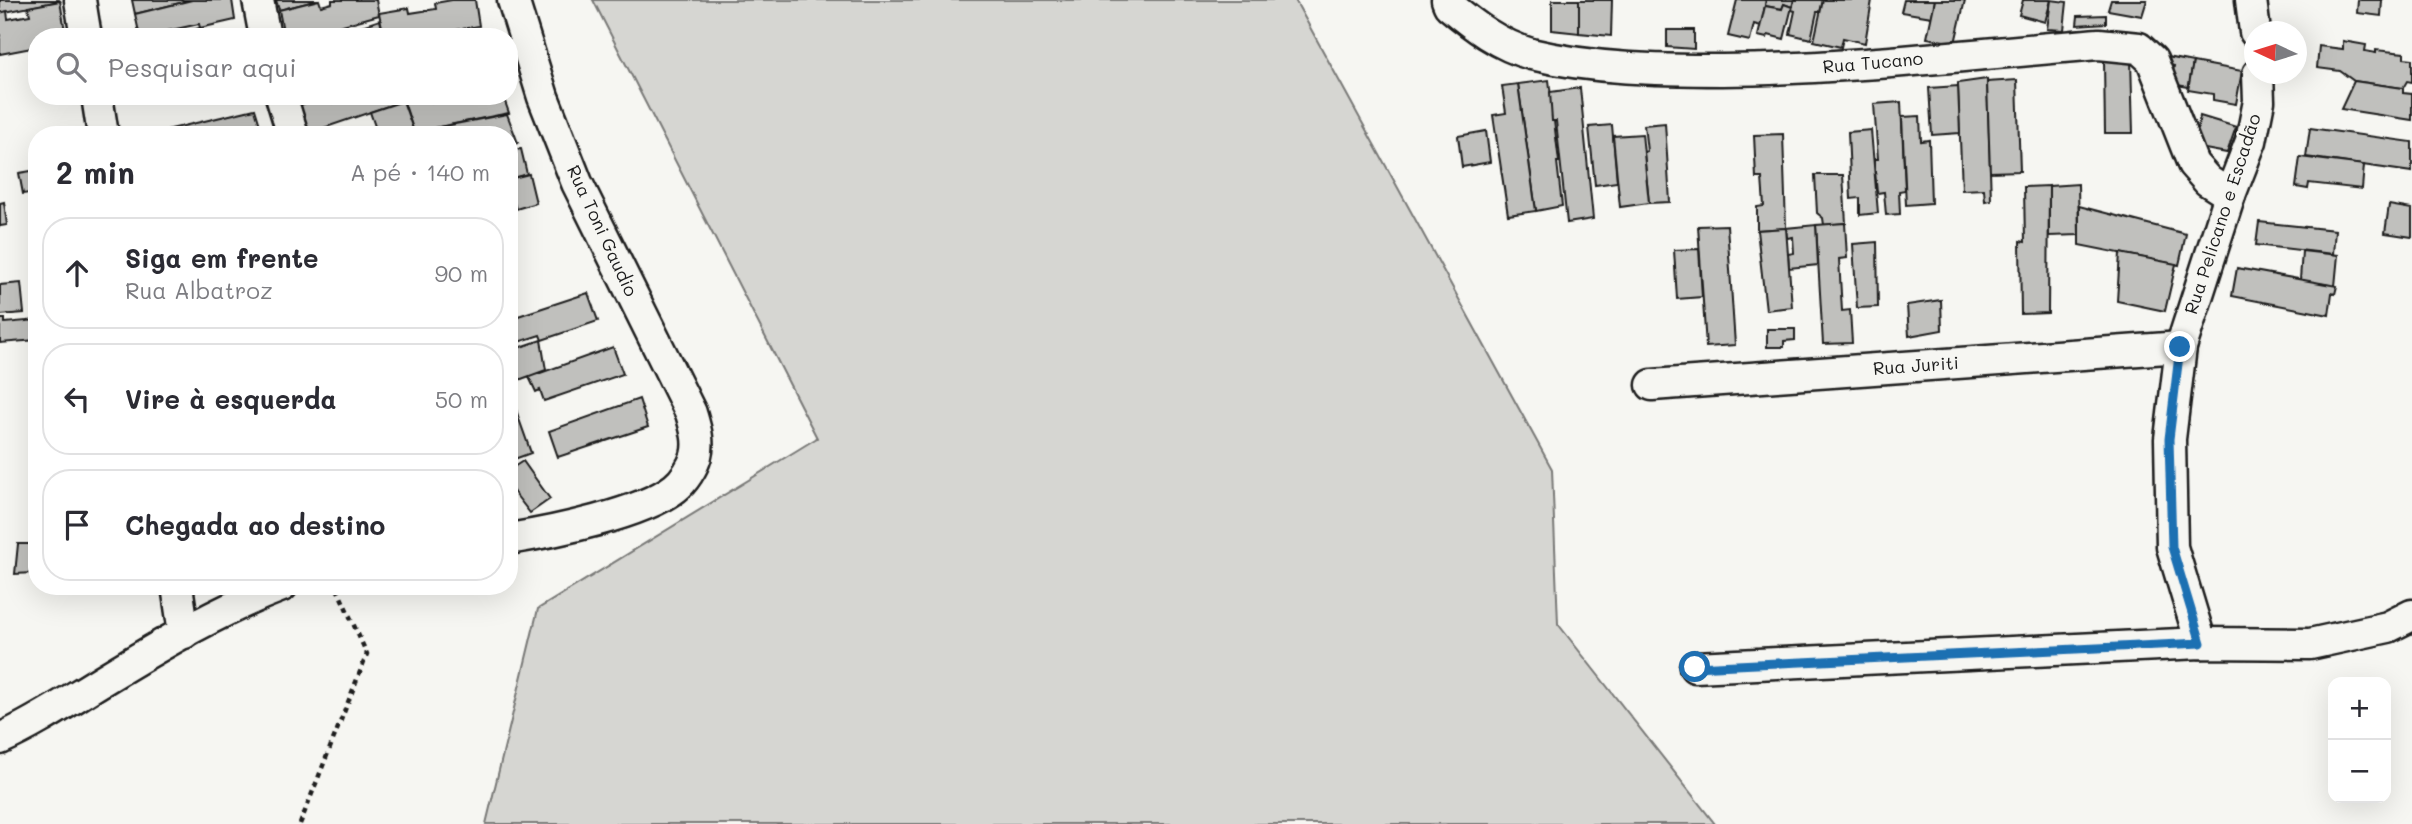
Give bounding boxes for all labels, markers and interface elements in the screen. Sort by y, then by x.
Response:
north arrow [2244,21,2307,84]
search box [28,28,518,105]
street label: Rua Tucano [1822,46,1924,78]
icon: search [52,48,90,86]
text: Pesquisar aqui [108,50,297,84]
street label: Rua Pelicano e Escadão [2178,110,2266,317]
text: 2 min [56,152,135,192]
text: A pé · 140 m [350,157,490,187]
street label: Rua Toni Gaudio [562,161,644,300]
text: Siga em frente [125,241,319,275]
icon: ahead [58,254,96,292]
text: 90 m [435,258,488,288]
text: Rua Albatroz [125,275,273,305]
route end [2164,331,2195,362]
street label: Rua Juriti [1872,350,1960,380]
icon: left [58,380,96,418]
text: Vire à esquerda [125,382,336,416]
text: 50 m [435,384,488,414]
icon: arrive [58,506,96,544]
text: Chegada ao destino [125,508,385,542]
route start [1679,651,1710,682]
map controls [2328,677,2391,803]
button: + [2328,677,2391,740]
button: − [2328,740,2391,803]

